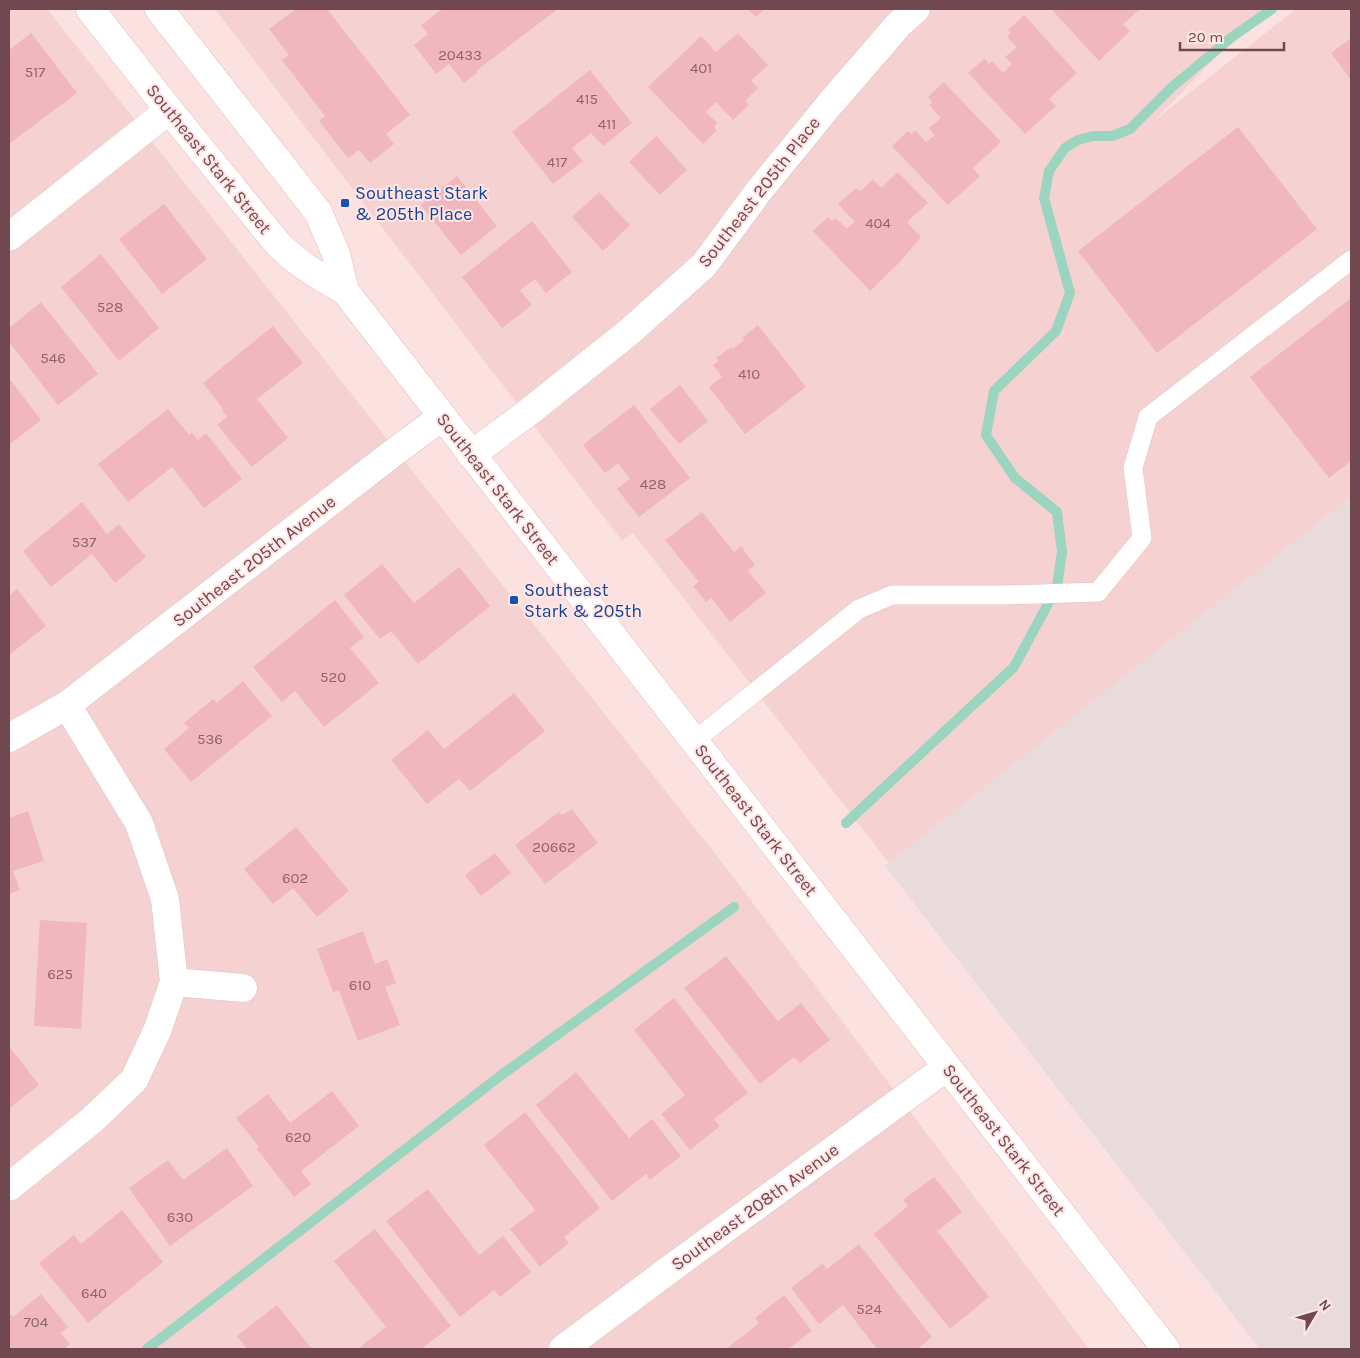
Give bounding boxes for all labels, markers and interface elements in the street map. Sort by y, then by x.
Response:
scale bar [1180,20,1284,52]
text: 20 m [1188,28,1223,46]
house number: 20433 [438,46,482,64]
house number: 401 [690,59,712,77]
house number: 517 [25,63,45,81]
street label: Southeast Stark Street [142,79,276,239]
house number: 415 [576,90,598,108]
street label: Southeast 205th Place [693,112,825,272]
house number: 411 [598,115,616,133]
house number: 417 [547,153,567,171]
place label: Southeast Stark & 205th Place [355,182,488,225]
marker: Southeast Stark & 205th Place [339,197,351,209]
house number: 404 [865,214,891,232]
house number: 528 [97,298,123,316]
house number: 546 [40,349,66,367]
house number: 410 [738,365,760,383]
street label: Southeast Stark Street [432,409,564,570]
house number: 428 [640,475,666,493]
street label: Southeast 205th Avenue [168,490,340,632]
house number: 537 [72,533,96,551]
place label: Southeast Stark & 205th [524,579,642,622]
marker: Southeast Stark & 205th [508,594,520,606]
house number: 520 [320,668,346,686]
house number: 536 [197,730,223,748]
street label: Southeast Stark Street [690,740,822,901]
house number: 20662 [532,838,576,856]
house number: 602 [282,869,308,887]
house number: 625 [47,965,73,983]
house number: 610 [349,976,371,994]
street label: Southeast Stark Street [938,1060,1070,1221]
house number: 620 [285,1128,311,1146]
street label: Southeast 208th Avenue [667,1139,843,1275]
house number: 630 [167,1208,193,1226]
house number: 640 [81,1284,107,1302]
north arrow [1290,1288,1340,1338]
text: N [1315,1296,1335,1314]
house number: 524 [856,1300,882,1318]
house number: 704 [24,1313,49,1331]

